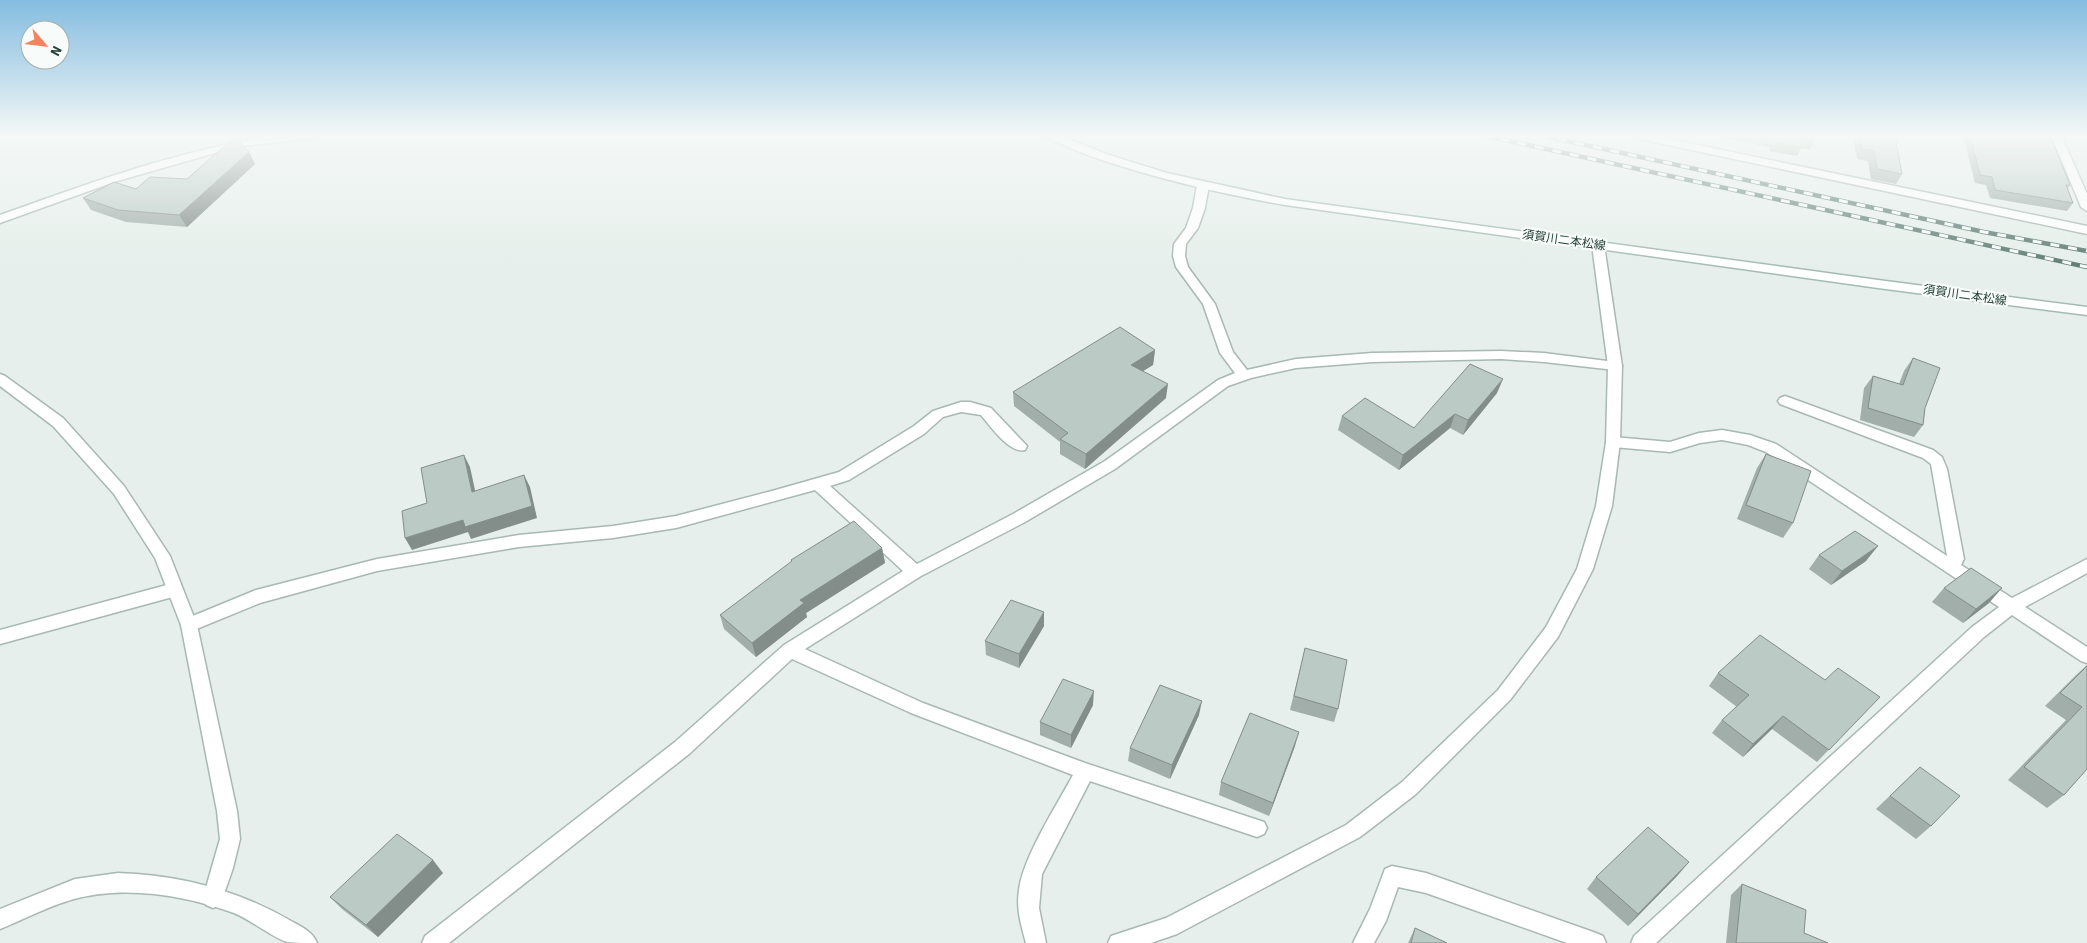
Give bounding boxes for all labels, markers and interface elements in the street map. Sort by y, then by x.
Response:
north arrow [20,20,70,70]
text: N [45,42,67,59]
street label: 須賀川二本松線 [1521,226,1607,255]
street label: 須賀川二本松線 [1922,281,2008,310]

